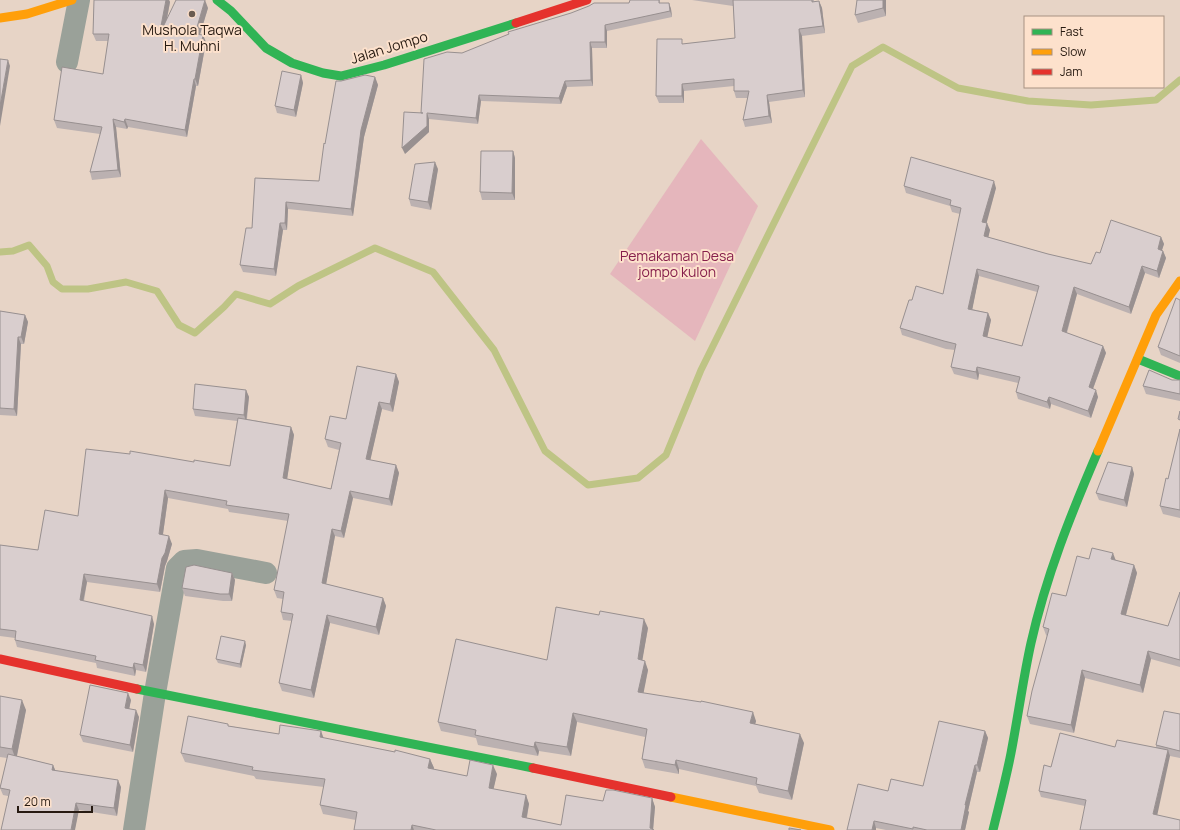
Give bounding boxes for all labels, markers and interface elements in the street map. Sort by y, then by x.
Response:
marker: Mushola Taqwa H. Muhni [187,9,197,19]
legend [1024,16,1164,88]
place label: Mushola Taqwa H. Muhni [142,20,242,55]
text: Fast [1060,23,1084,40]
street label: Jalan Jompo [348,26,430,68]
text: Slow [1060,43,1086,60]
text: Jam [1060,63,1082,80]
park label: Pemakaman Desa jompo kulon [620,246,734,281]
scale bar [18,788,92,814]
text: 20 m [24,793,51,810]

